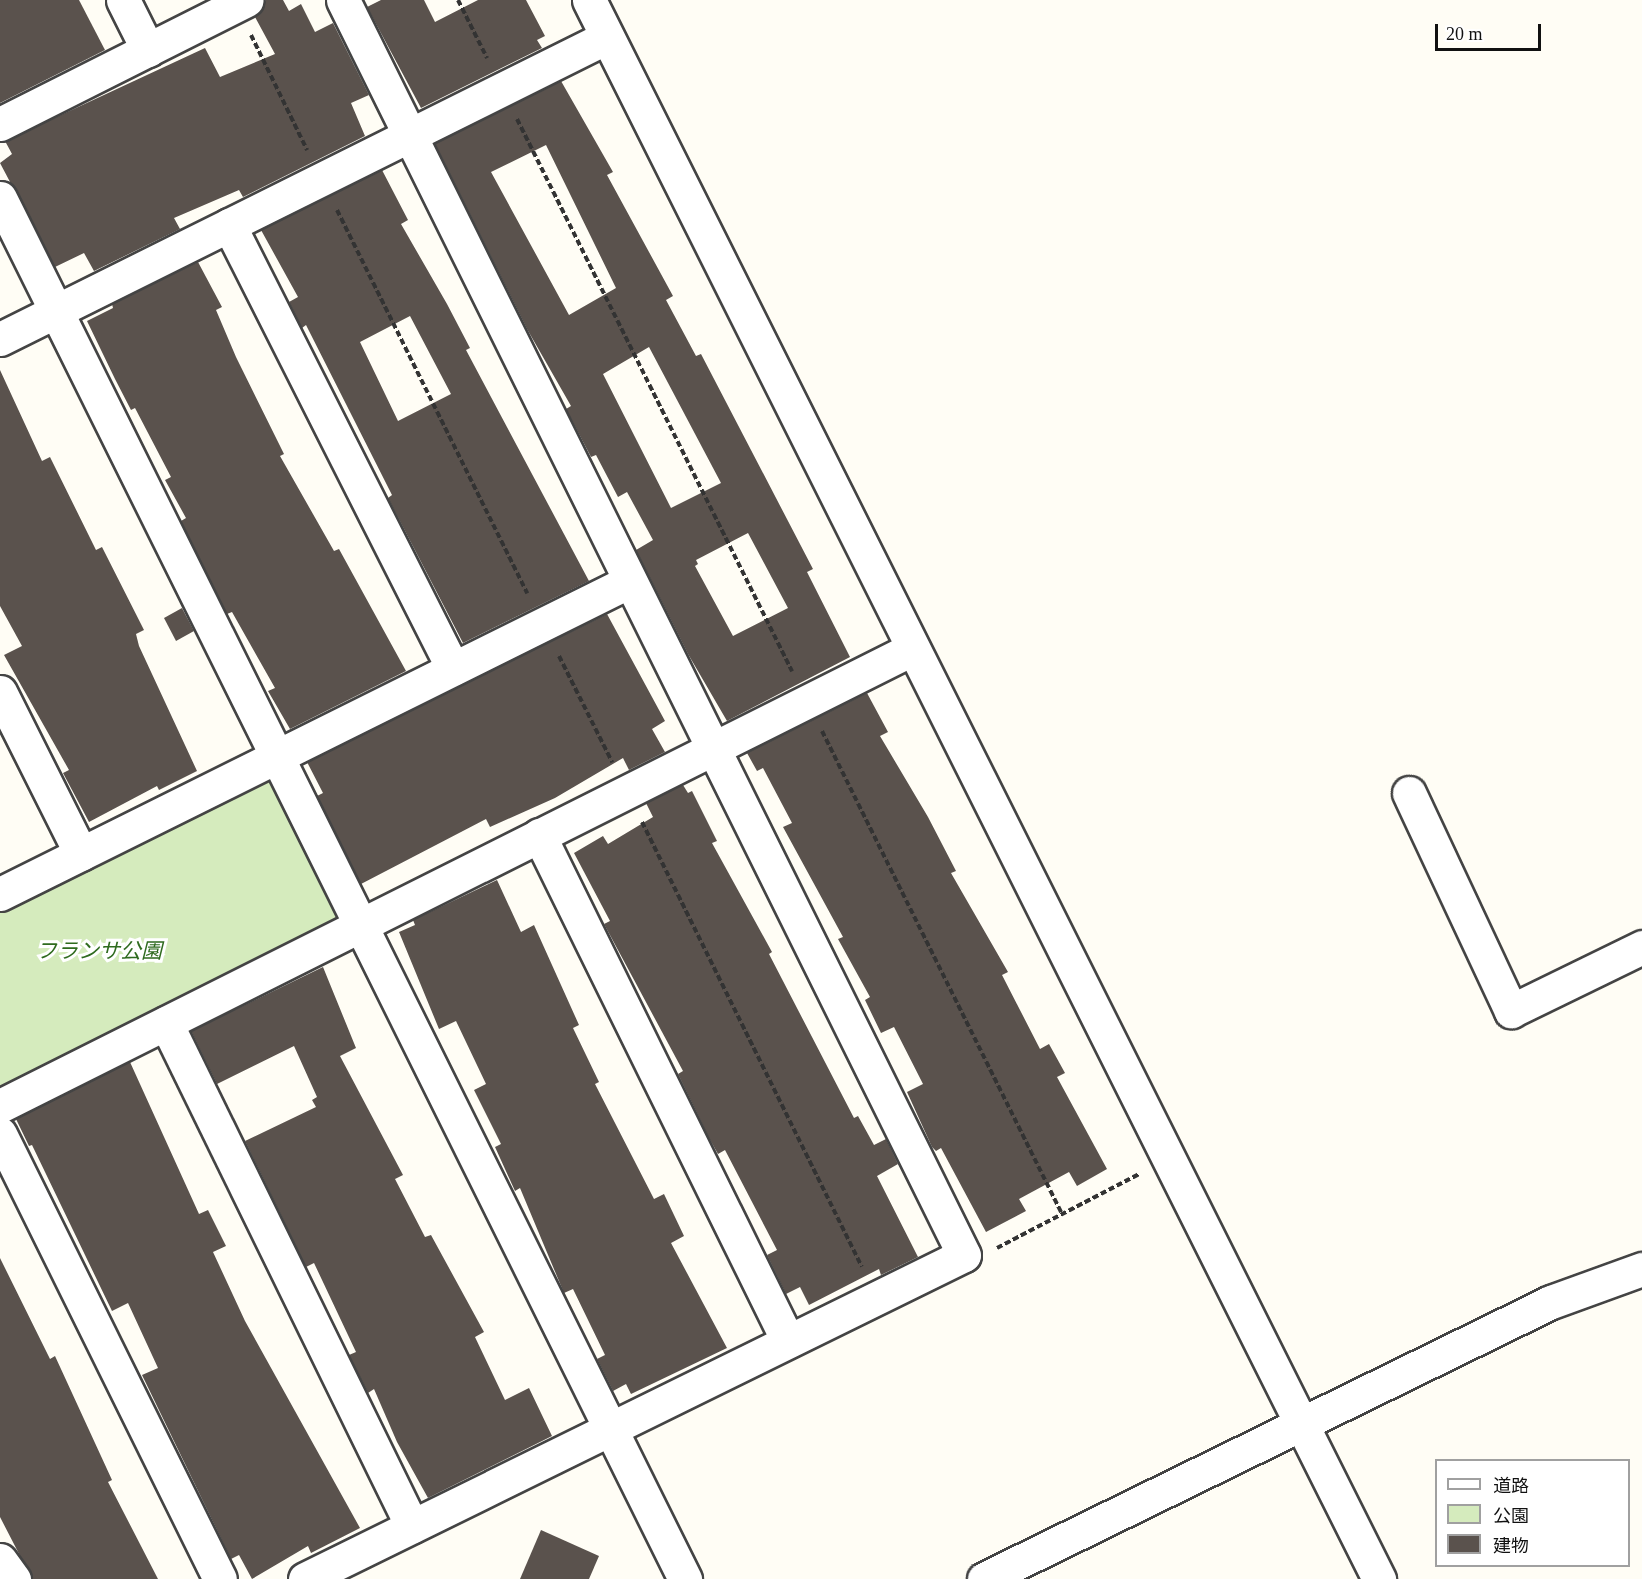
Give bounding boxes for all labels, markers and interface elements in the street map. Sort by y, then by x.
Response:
scale bar [1438,12,1544,50]
text: 20 m [1446,24,1483,44]
park label: フランサ公園 [36,938,162,964]
legend [1435,1459,1630,1567]
text: 道路 [1493,1476,1529,1496]
text: 公園 [1493,1506,1529,1526]
text: 建物 [1493,1536,1529,1556]

